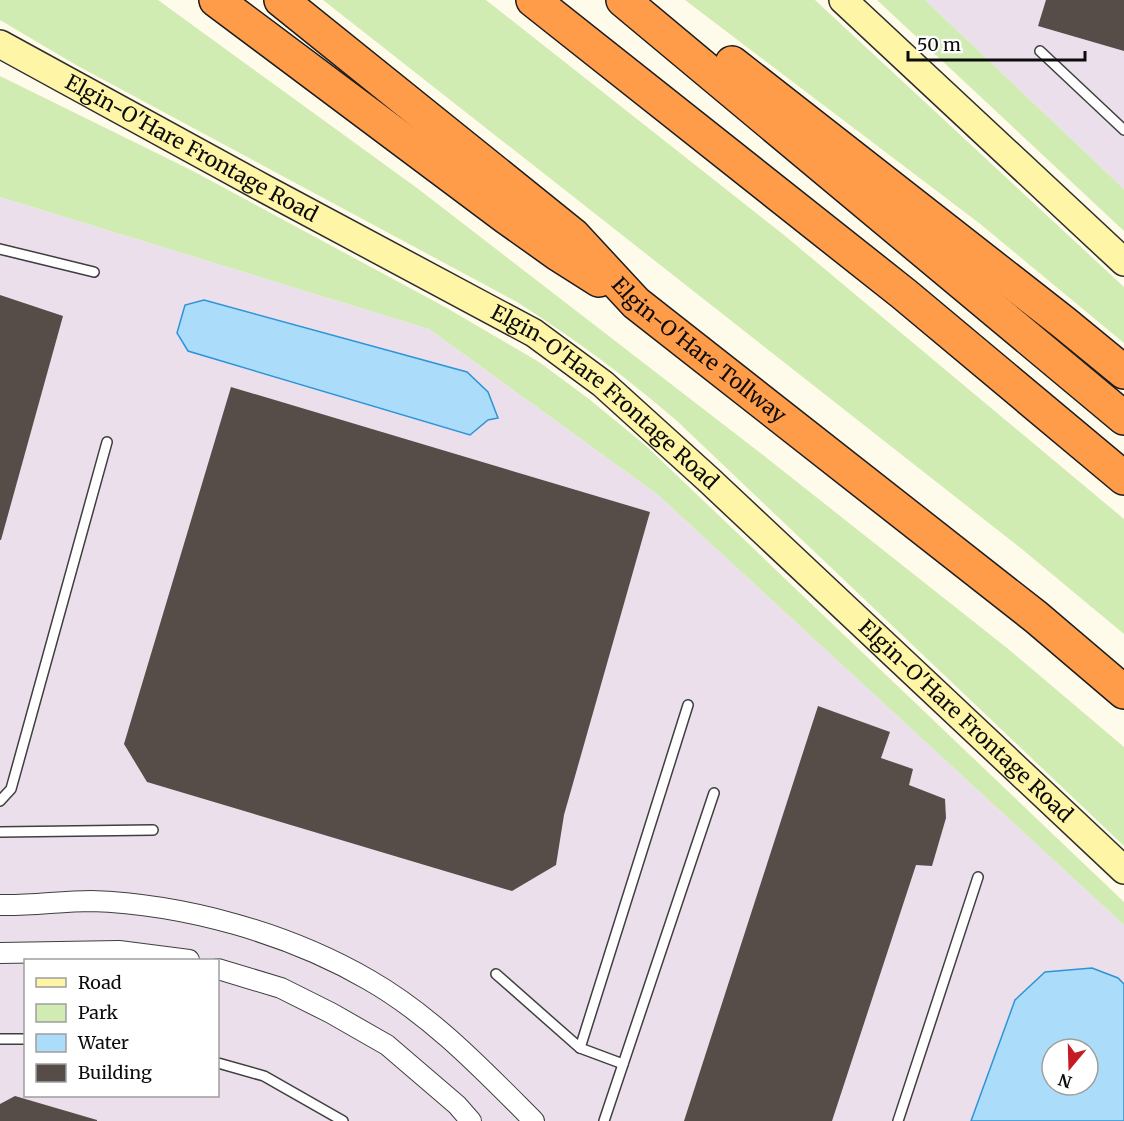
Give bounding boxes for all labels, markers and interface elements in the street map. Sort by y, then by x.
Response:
scale bar [908,24,1085,62]
text: 50 m [917,33,961,56]
street label: Elgin-O'Hare Frontage Road [61,68,323,228]
street label: Elgin-O'Hare Tollway [606,271,792,429]
street label: Elgin-O'Hare Frontage Road [486,298,725,495]
street label: Elgin-O'Hare Frontage Road [853,614,1079,828]
legend [24,959,219,1097]
text: Road [78,971,122,994]
text: Park [78,1001,119,1024]
text: Water [77,1031,129,1054]
north arrow [1040,1037,1100,1097]
text: Building [78,1061,152,1084]
text: N [1056,1070,1074,1093]

